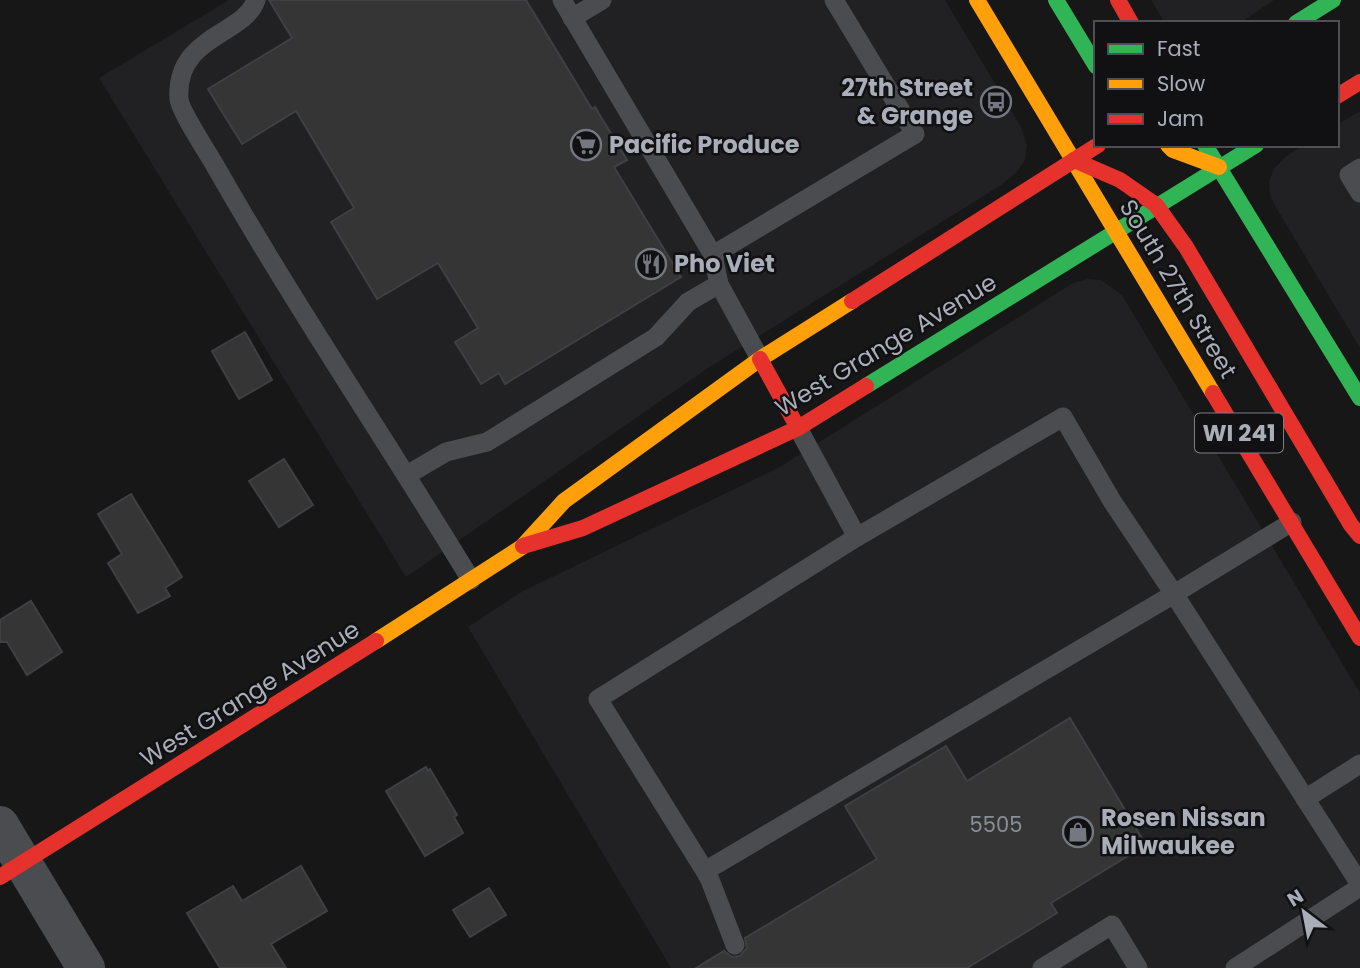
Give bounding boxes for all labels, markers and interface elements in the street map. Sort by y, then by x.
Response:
legend [1094,21,1339,147]
text: Fast [1157,34,1200,63]
text: Slow [1157,69,1205,98]
place label: 27th Street & Grange [841,71,973,132]
bus stop icon: 27th Street & Grange [979,85,1013,119]
text: Jam [1157,104,1204,133]
supermarket icon: Pacific Produce [569,128,603,162]
place label: Pacific Produce [609,128,800,161]
street label: South 27th Street [1112,193,1245,384]
restaurant icon: Pho Viet [634,247,668,281]
place label: Pho Viet [674,247,775,280]
street label: West Grange Avenue [769,265,1003,424]
road number: WI 241 [1195,414,1283,452]
street label: West Grange Avenue [134,613,366,775]
place label: Rosen Nissan Milwaukee [1101,801,1266,862]
house number: 5505 [970,810,1022,839]
shop icon: Rosen Nissan Milwaukee [1061,815,1095,849]
north arrow [1269,877,1339,947]
text: N [1282,883,1308,913]

